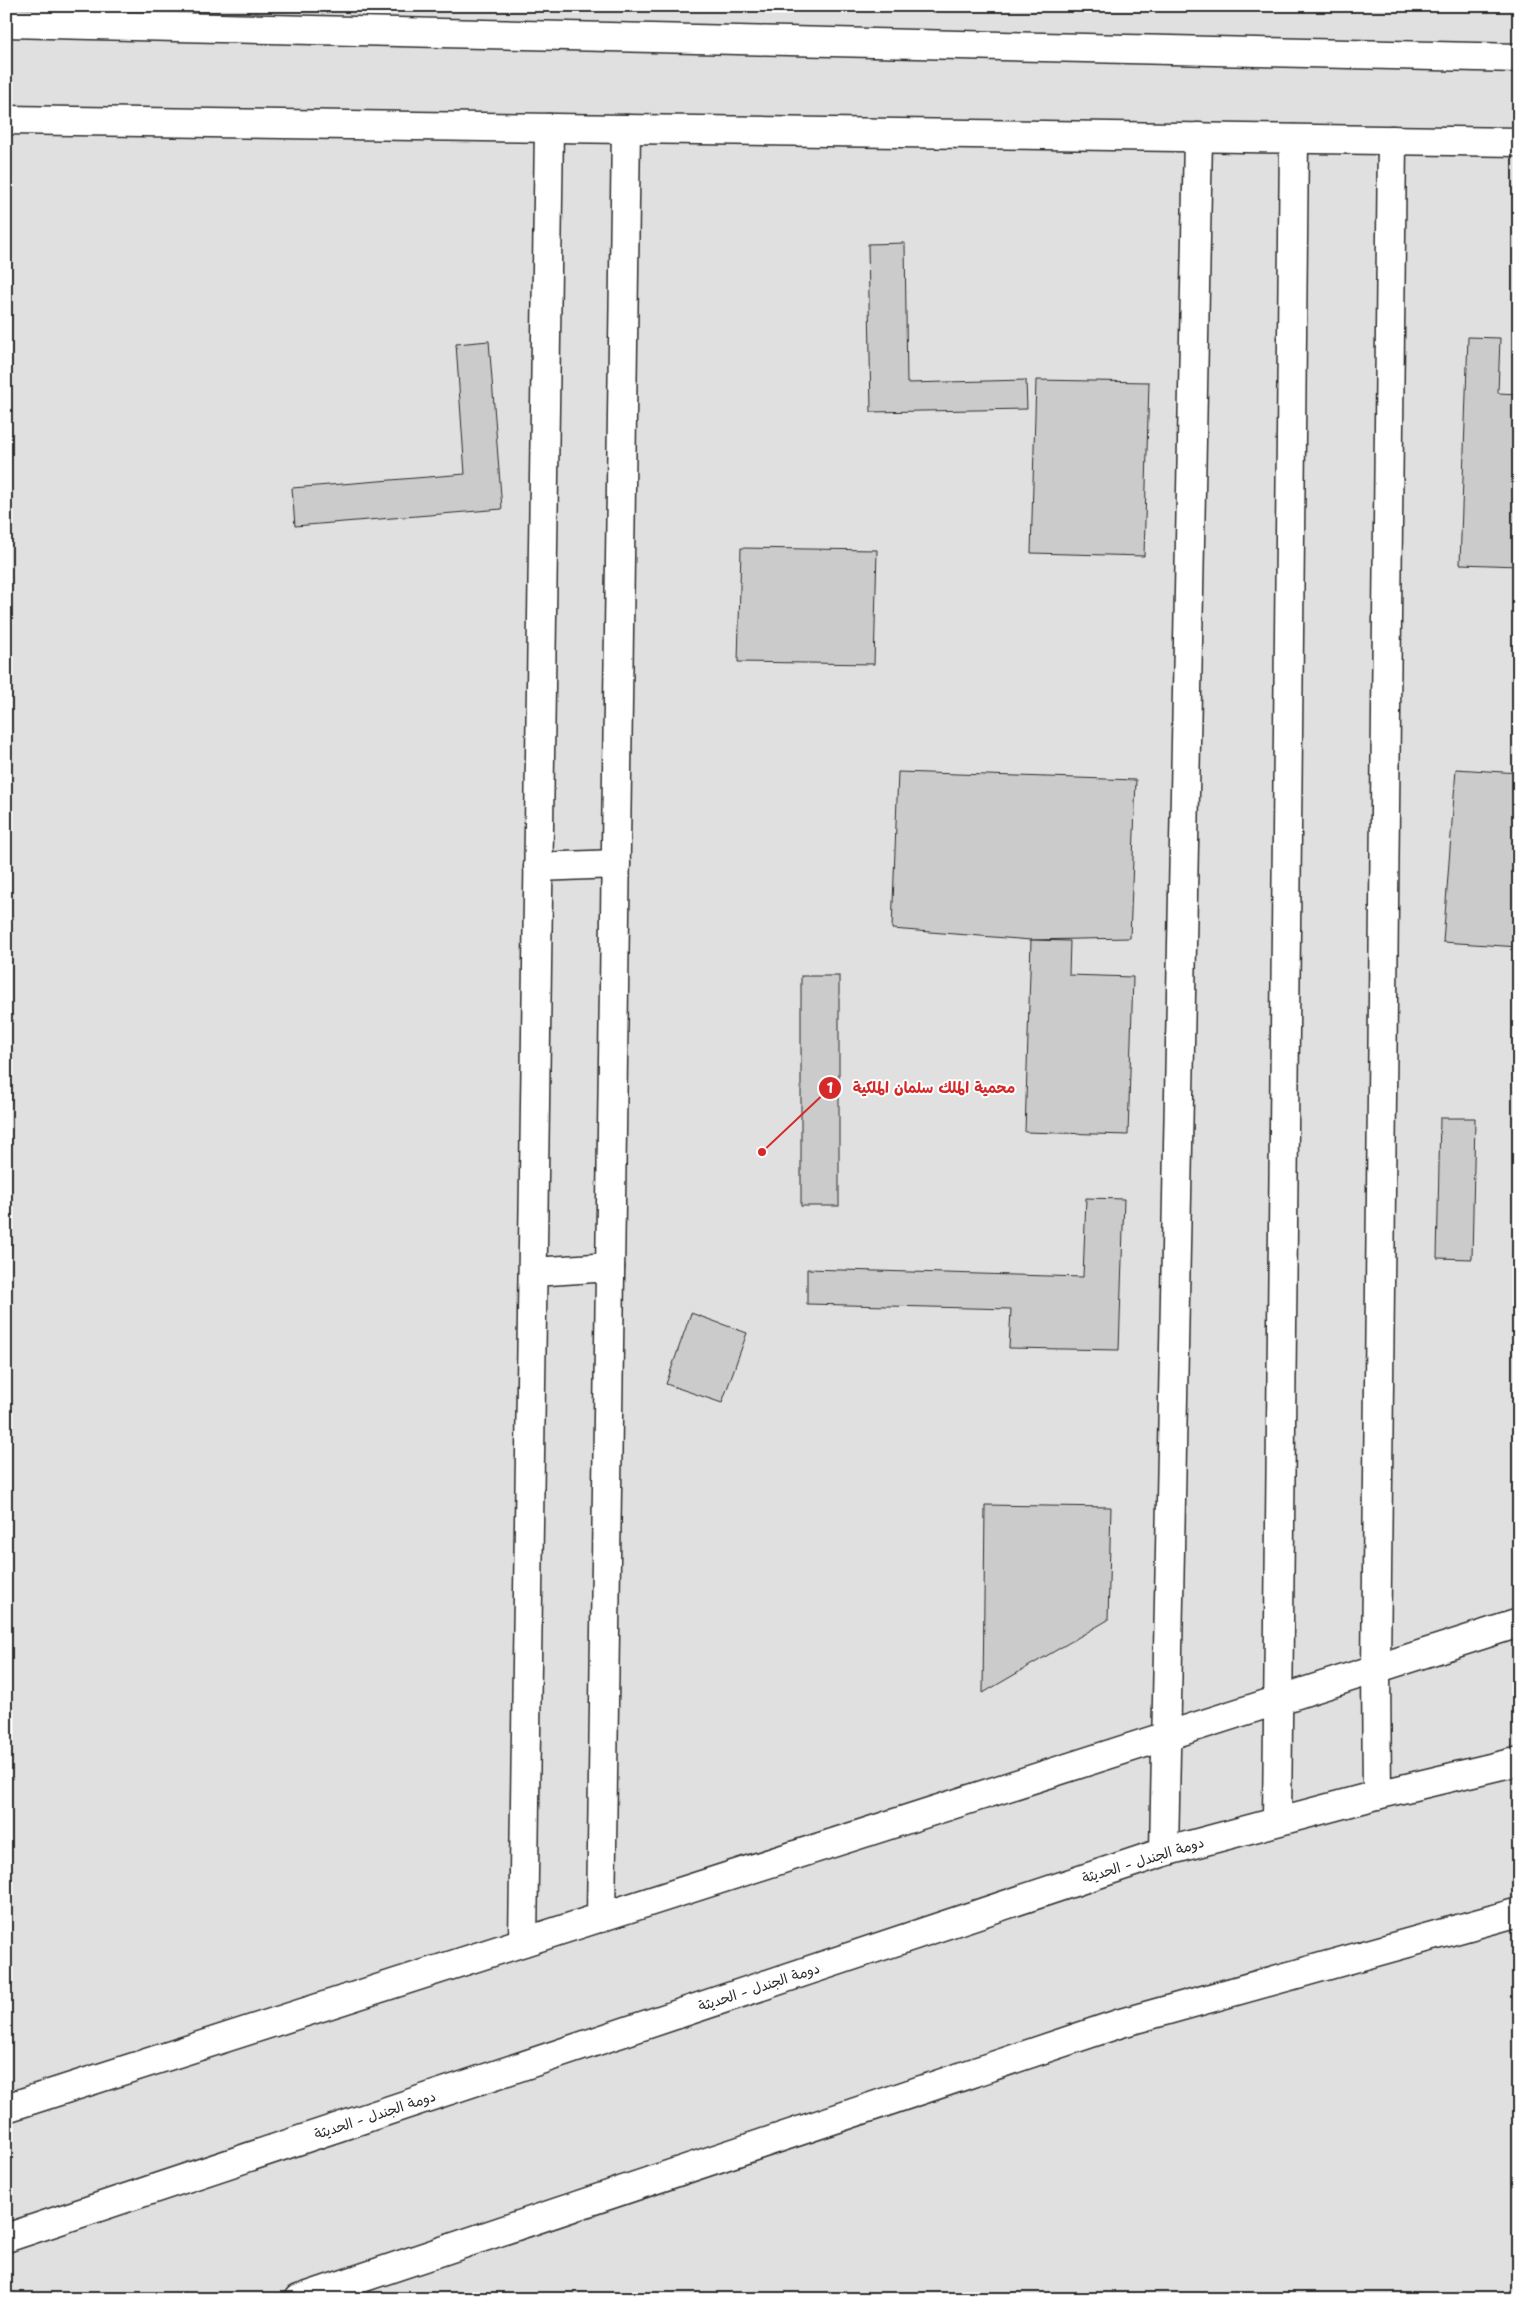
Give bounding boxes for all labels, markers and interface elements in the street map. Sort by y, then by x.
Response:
callout: محمية الملك سلمان الملكية [818,1073,1025,1103]
text: 1 [827,1078,834,1098]
text: محمية الملك سلمان الملكية [853,1078,1015,1098]
street label: دومة الجندل - الحديثة [1080,1833,1206,1887]
street label: دومة الجندل - الحديثة [696,1959,822,2015]
street label: دومة الجندل - الحديثة [312,2087,438,2143]

